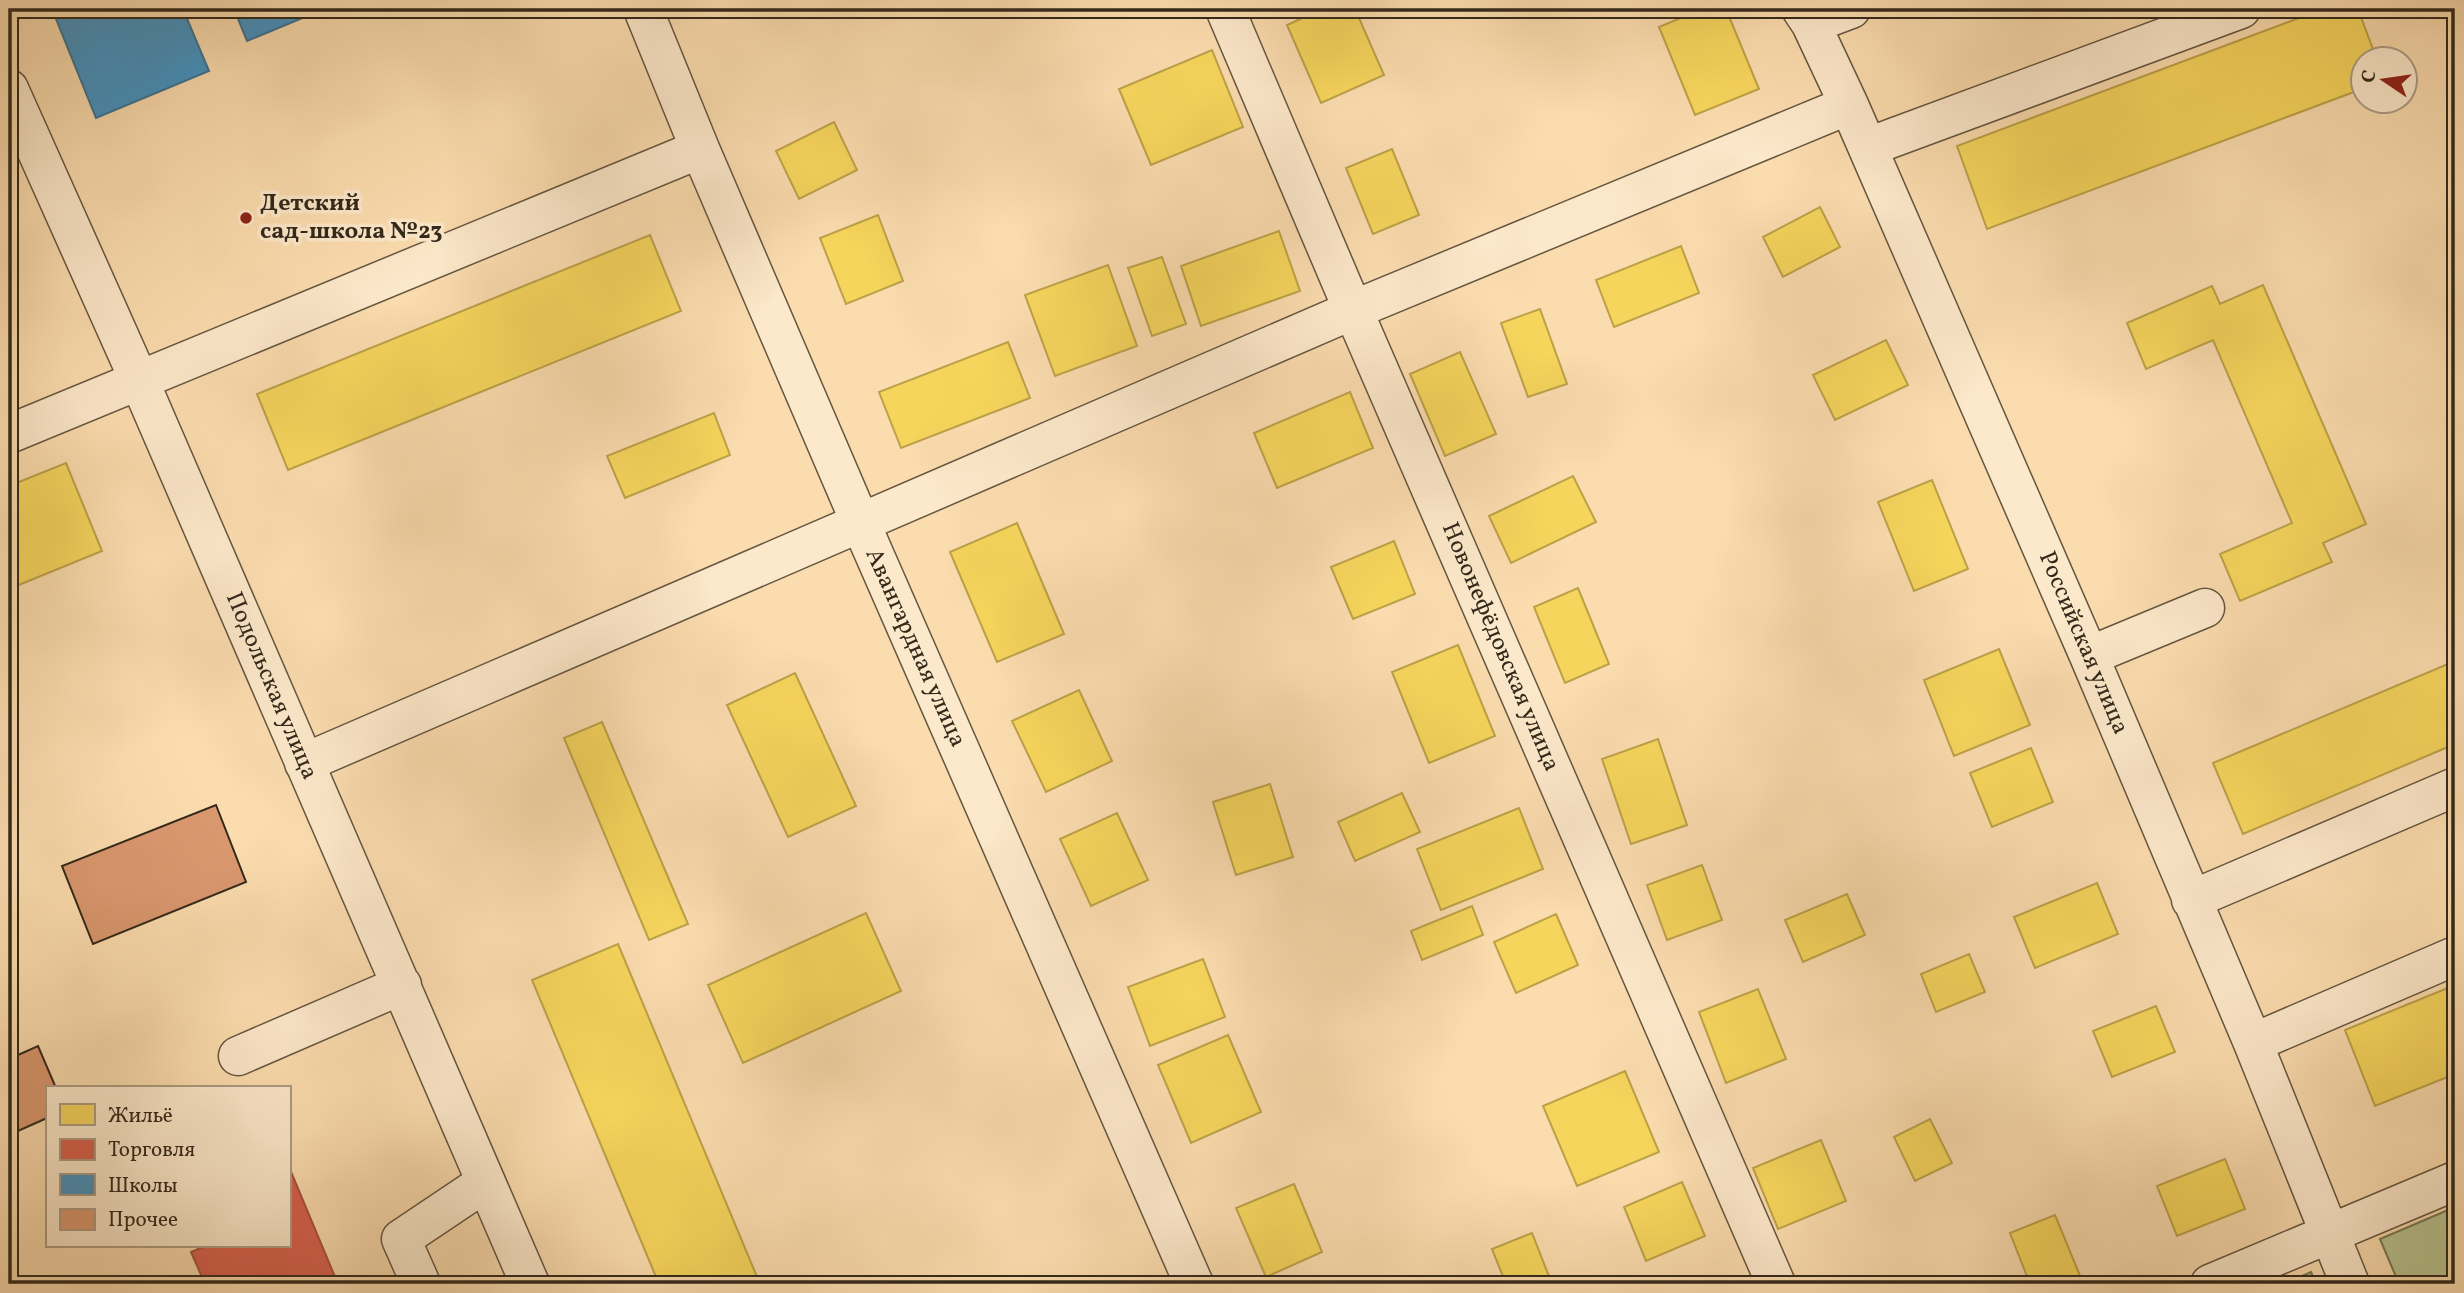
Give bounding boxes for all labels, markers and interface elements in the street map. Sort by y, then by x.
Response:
north arrow [2348,46,2418,116]
text: С [2355,68,2383,86]
place label: Детский сад-школа №23 [260,187,443,249]
marker: Детский сад-школа №23 [238,210,254,226]
street label: Новонефёдовская улица [1432,517,1568,777]
street label: Авангардная улица [856,543,974,753]
street label: Российская улица [2029,546,2137,740]
street label: Подольская улица [216,587,326,785]
legend [46,1086,290,1248]
text: Жильё [108,1102,173,1131]
text: Торговля [108,1136,195,1165]
text: Школы [108,1172,178,1201]
text: Прочее [108,1206,178,1235]

